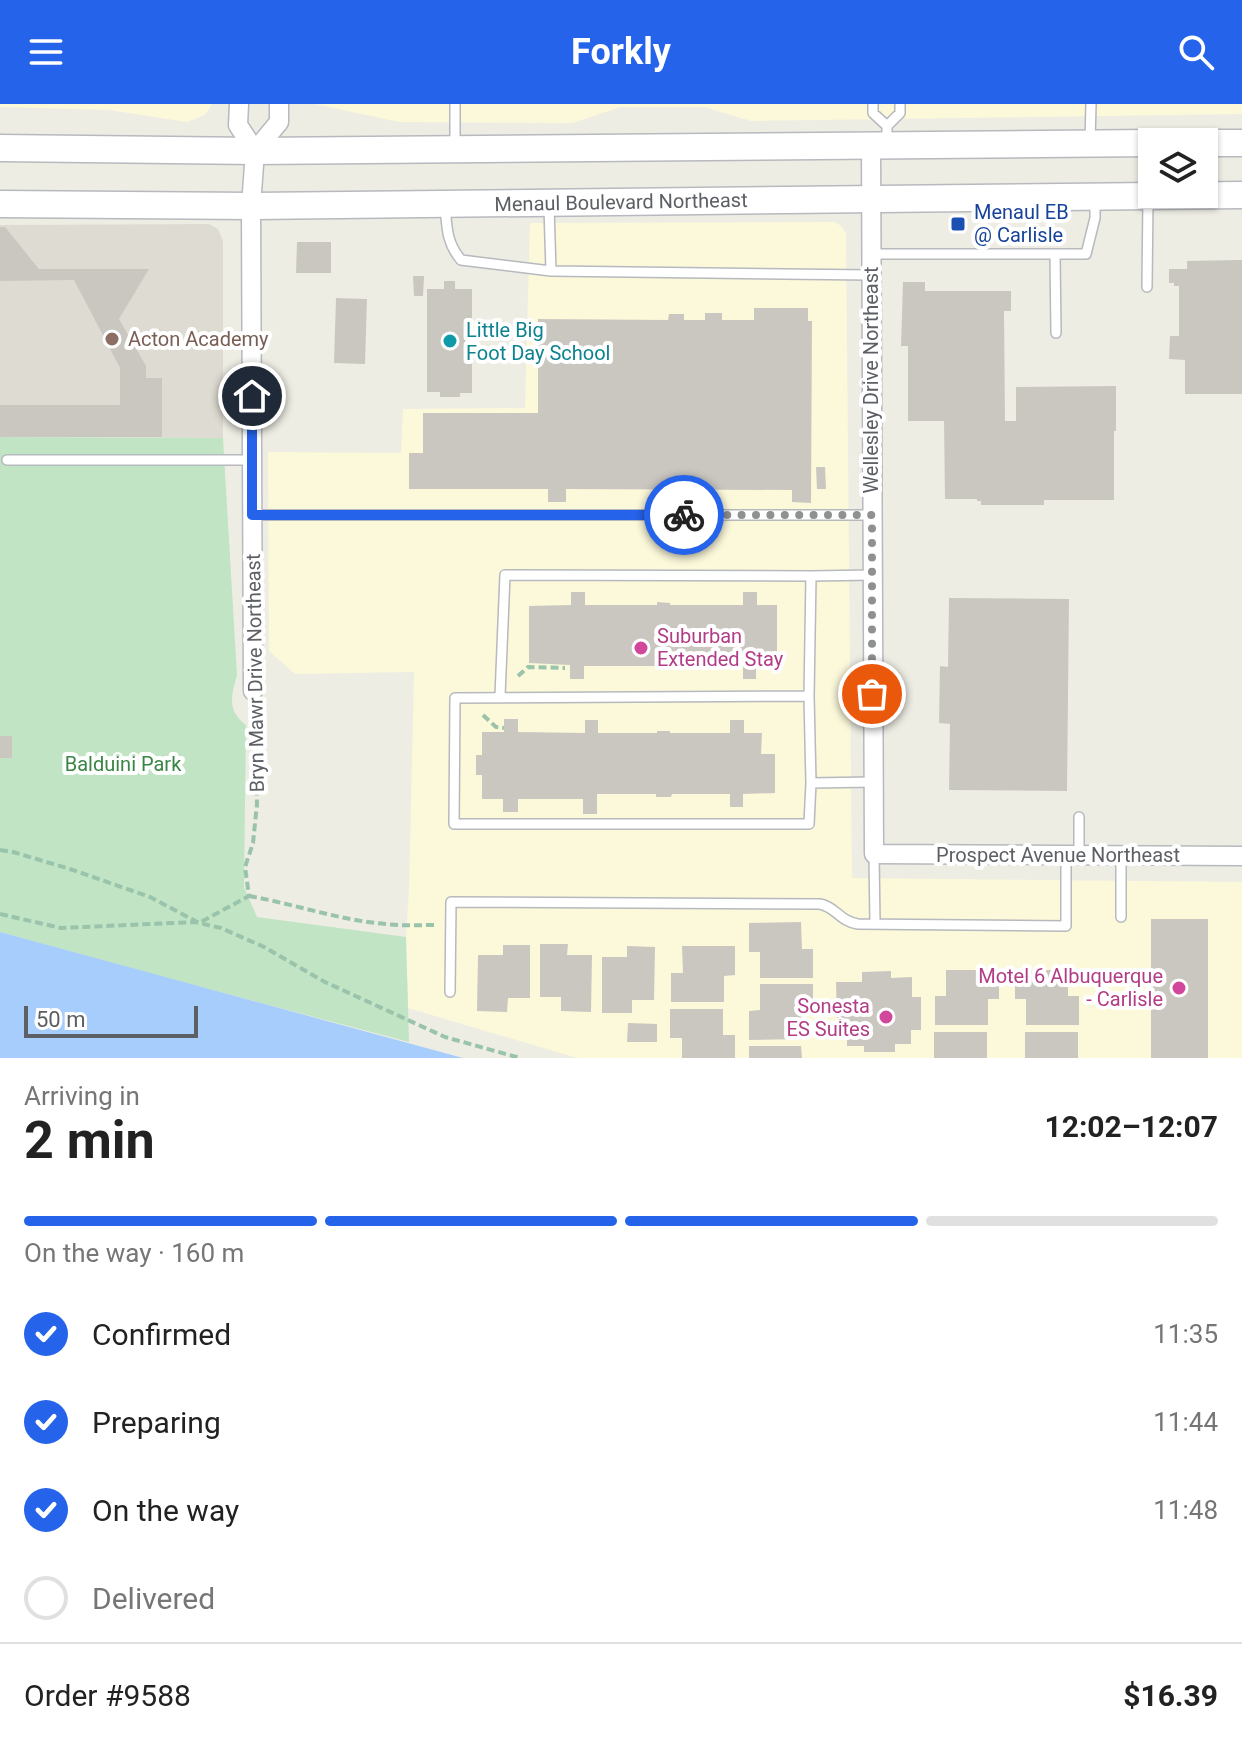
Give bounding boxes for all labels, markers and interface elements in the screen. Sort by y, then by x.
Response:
icon: menu [24,30,68,74]
icon: search [1174,30,1218,74]
text: Forkly [571,31,671,73]
map controls [1138,128,1218,208]
button: layers [1138,128,1218,208]
street label: Menaul Boulevard Northeast [494,188,748,216]
place label: Menaul EB @ Carlisle [974,200,1069,247]
marker: Menaul EB @ Carlisle [949,215,967,233]
street label: Wellesley Drive Northeast [859,266,883,494]
place label: Little Big Foot Day School [466,318,610,365]
place label: Acton Academy [128,327,269,351]
marker: Acton Academy [103,330,121,348]
marker: Little Big Foot Day School [441,332,459,350]
pin [218,362,286,430]
icon: home [230,374,274,418]
courier [644,475,724,555]
icon: bike [662,493,706,537]
street label: Bryn Mawr Drive Northeast [241,553,269,793]
place label: Suburban Extended Stay [657,624,784,671]
marker: Suburban Extended Stay [632,639,650,657]
pin [838,660,906,728]
icon: bag [850,672,894,716]
park label: Balduini Park [65,752,182,776]
street label: Prospect Avenue Northeast [936,843,1180,867]
place label: Motel 6 Albuquerque - Carlisle [978,964,1163,1011]
marker: Motel 6 Albuquerque - Carlisle [1170,979,1188,997]
place label: Sonesta ES Suites [787,994,870,1041]
scale bar [24,1002,198,1038]
text: 50 m [36,1007,85,1032]
marker: Sonesta ES Suites [877,1008,895,1026]
text: Arriving in [24,1081,140,1111]
text: 12:02–12:07 [1044,1109,1218,1144]
text: 2 min [24,1110,155,1171]
text: On the way · 160 m [24,1238,244,1268]
icon: check [24,1312,68,1356]
text: Confirmed [92,1317,231,1352]
text: 11:35 [1153,1319,1218,1349]
icon: check [24,1400,68,1444]
text: Preparing [92,1405,221,1440]
text: 11:44 [1153,1407,1218,1437]
icon: check [24,1488,68,1532]
text: On the way [92,1493,239,1528]
text: 11:48 [1153,1495,1218,1525]
text: Delivered [92,1581,215,1616]
text: Order #9588 [24,1678,191,1713]
text: $16.39 [1123,1678,1218,1713]

